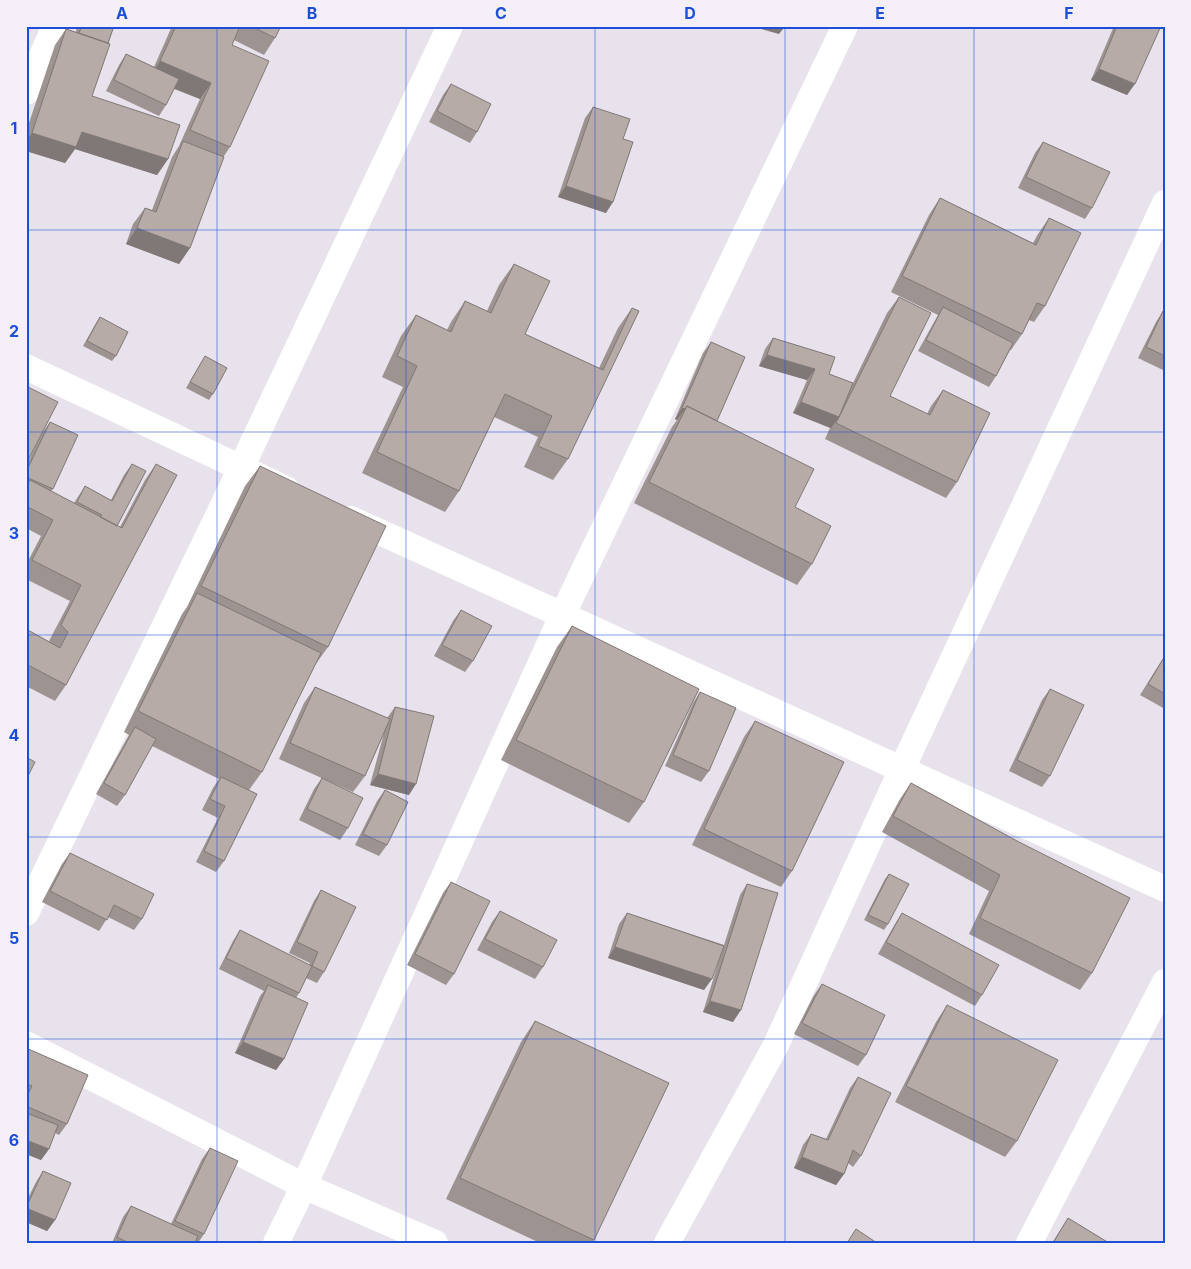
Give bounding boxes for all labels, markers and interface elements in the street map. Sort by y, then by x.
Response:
text: A [116,3,128,23]
text: B [307,3,317,23]
text: C [495,3,507,23]
text: D [684,3,696,23]
text: E [875,3,885,23]
text: F [1064,3,1074,23]
text: 1 [11,118,17,138]
text: 2 [9,321,19,341]
text: 3 [9,523,19,543]
text: 4 [9,725,20,745]
text: 5 [9,928,19,948]
text: 6 [9,1130,19,1150]

